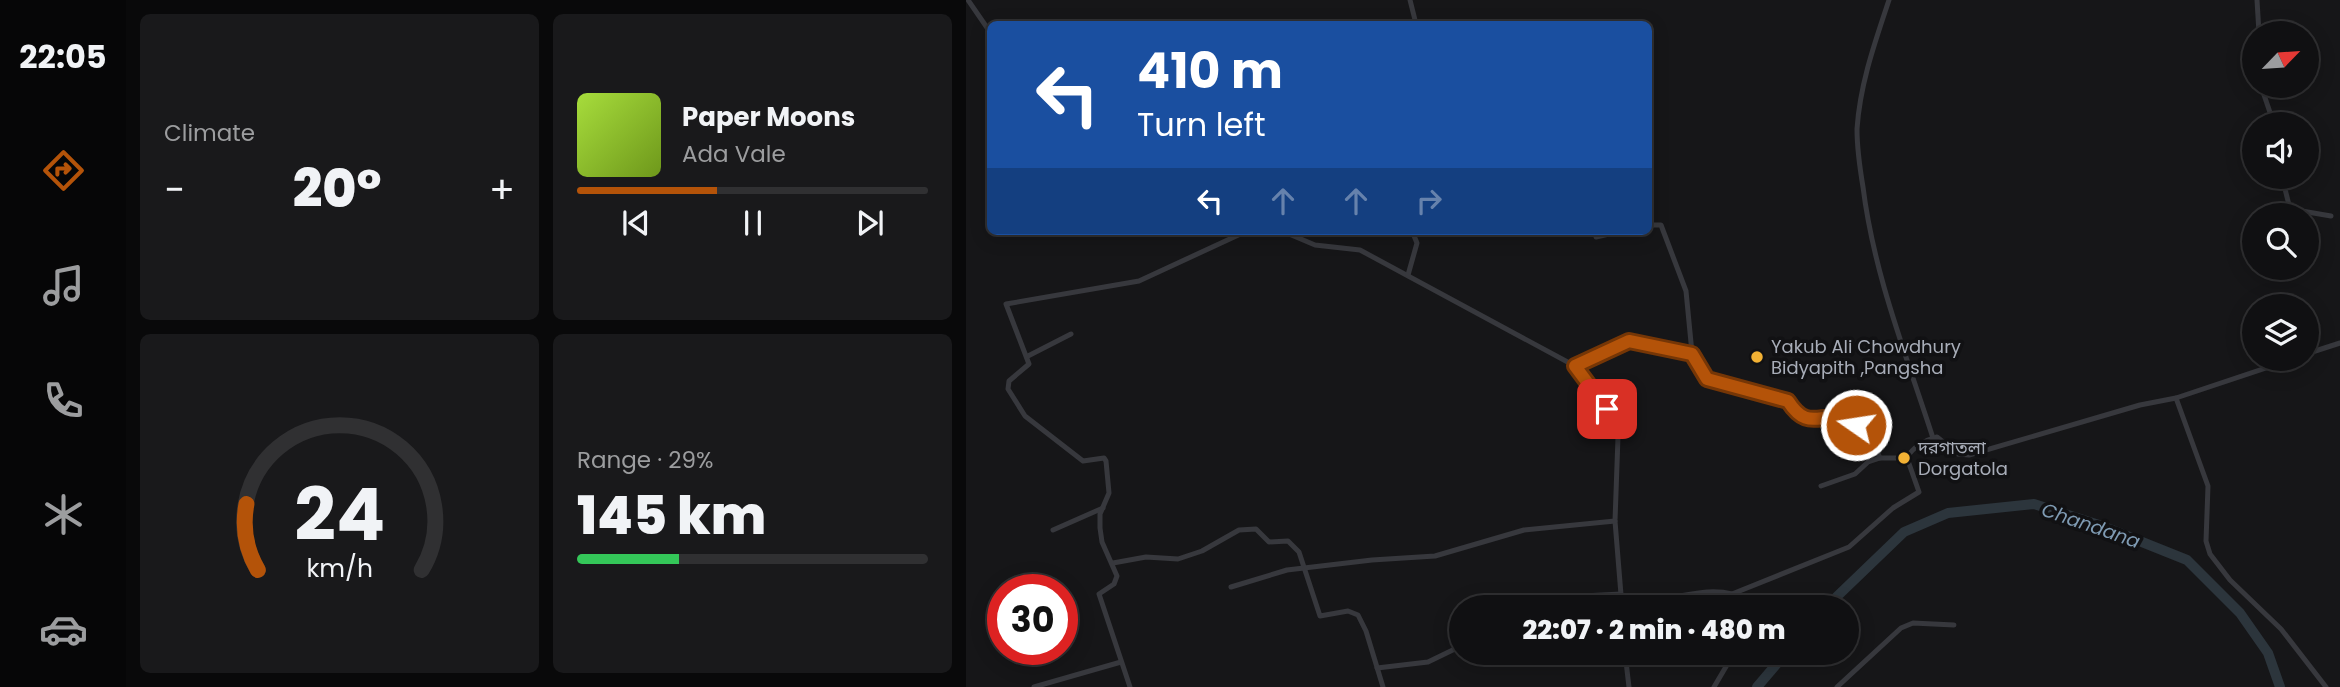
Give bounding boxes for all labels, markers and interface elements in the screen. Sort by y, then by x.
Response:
north arrow [2242,21,2319,98]
map controls [2242,21,2319,371]
text: 22:05 [19,34,107,79]
text: 410 m [1137,37,1283,105]
icon: left [1022,49,1113,140]
text: Paper Moons [682,99,855,135]
text: Turn left [1137,102,1266,147]
button: sound [2242,112,2319,189]
text: Climate [164,117,255,149]
text: Ada Vale [682,138,786,170]
icon: directions [39,146,88,195]
text: 20° [293,152,381,225]
text: − [164,163,185,216]
text: + [489,163,515,216]
icon: left [1191,182,1229,220]
icon: ahead [1264,182,1302,220]
icon: ahead [1337,182,1375,220]
icon: right [1410,182,1448,220]
button: search [2242,203,2319,280]
icon: previous [617,204,655,242]
icon: pause [734,204,772,242]
icon: next [851,204,889,242]
icon: music [39,261,88,310]
button: layers [2242,294,2319,371]
place label: Yakub Ali Chowdhury Bidyapith ,Pangsha [1771,334,1961,380]
marker: Yakub Ali Chowdhury Bidyapith ,Pangsha [1749,349,1765,365]
icon: phone [39,376,88,425]
pin [1577,379,1637,439]
position arrow [1819,388,1893,462]
icon: arrive [1588,390,1626,428]
place label: দরগাতলা Dorgatola [1917,435,2008,481]
text: Range · 29% [577,444,713,476]
marker: দরগাতলা Dorgatola [1896,450,1912,466]
text: 24 [294,464,385,565]
text: 145 km [577,479,766,552]
icon: climate [39,490,88,539]
water label: Chandana [2038,496,2144,555]
text: km/h [306,550,373,585]
speed limit sign: 30 [987,574,1078,665]
icon: car [39,605,88,654]
text: 22:07 · 2 min · 480 m [1523,612,1785,648]

